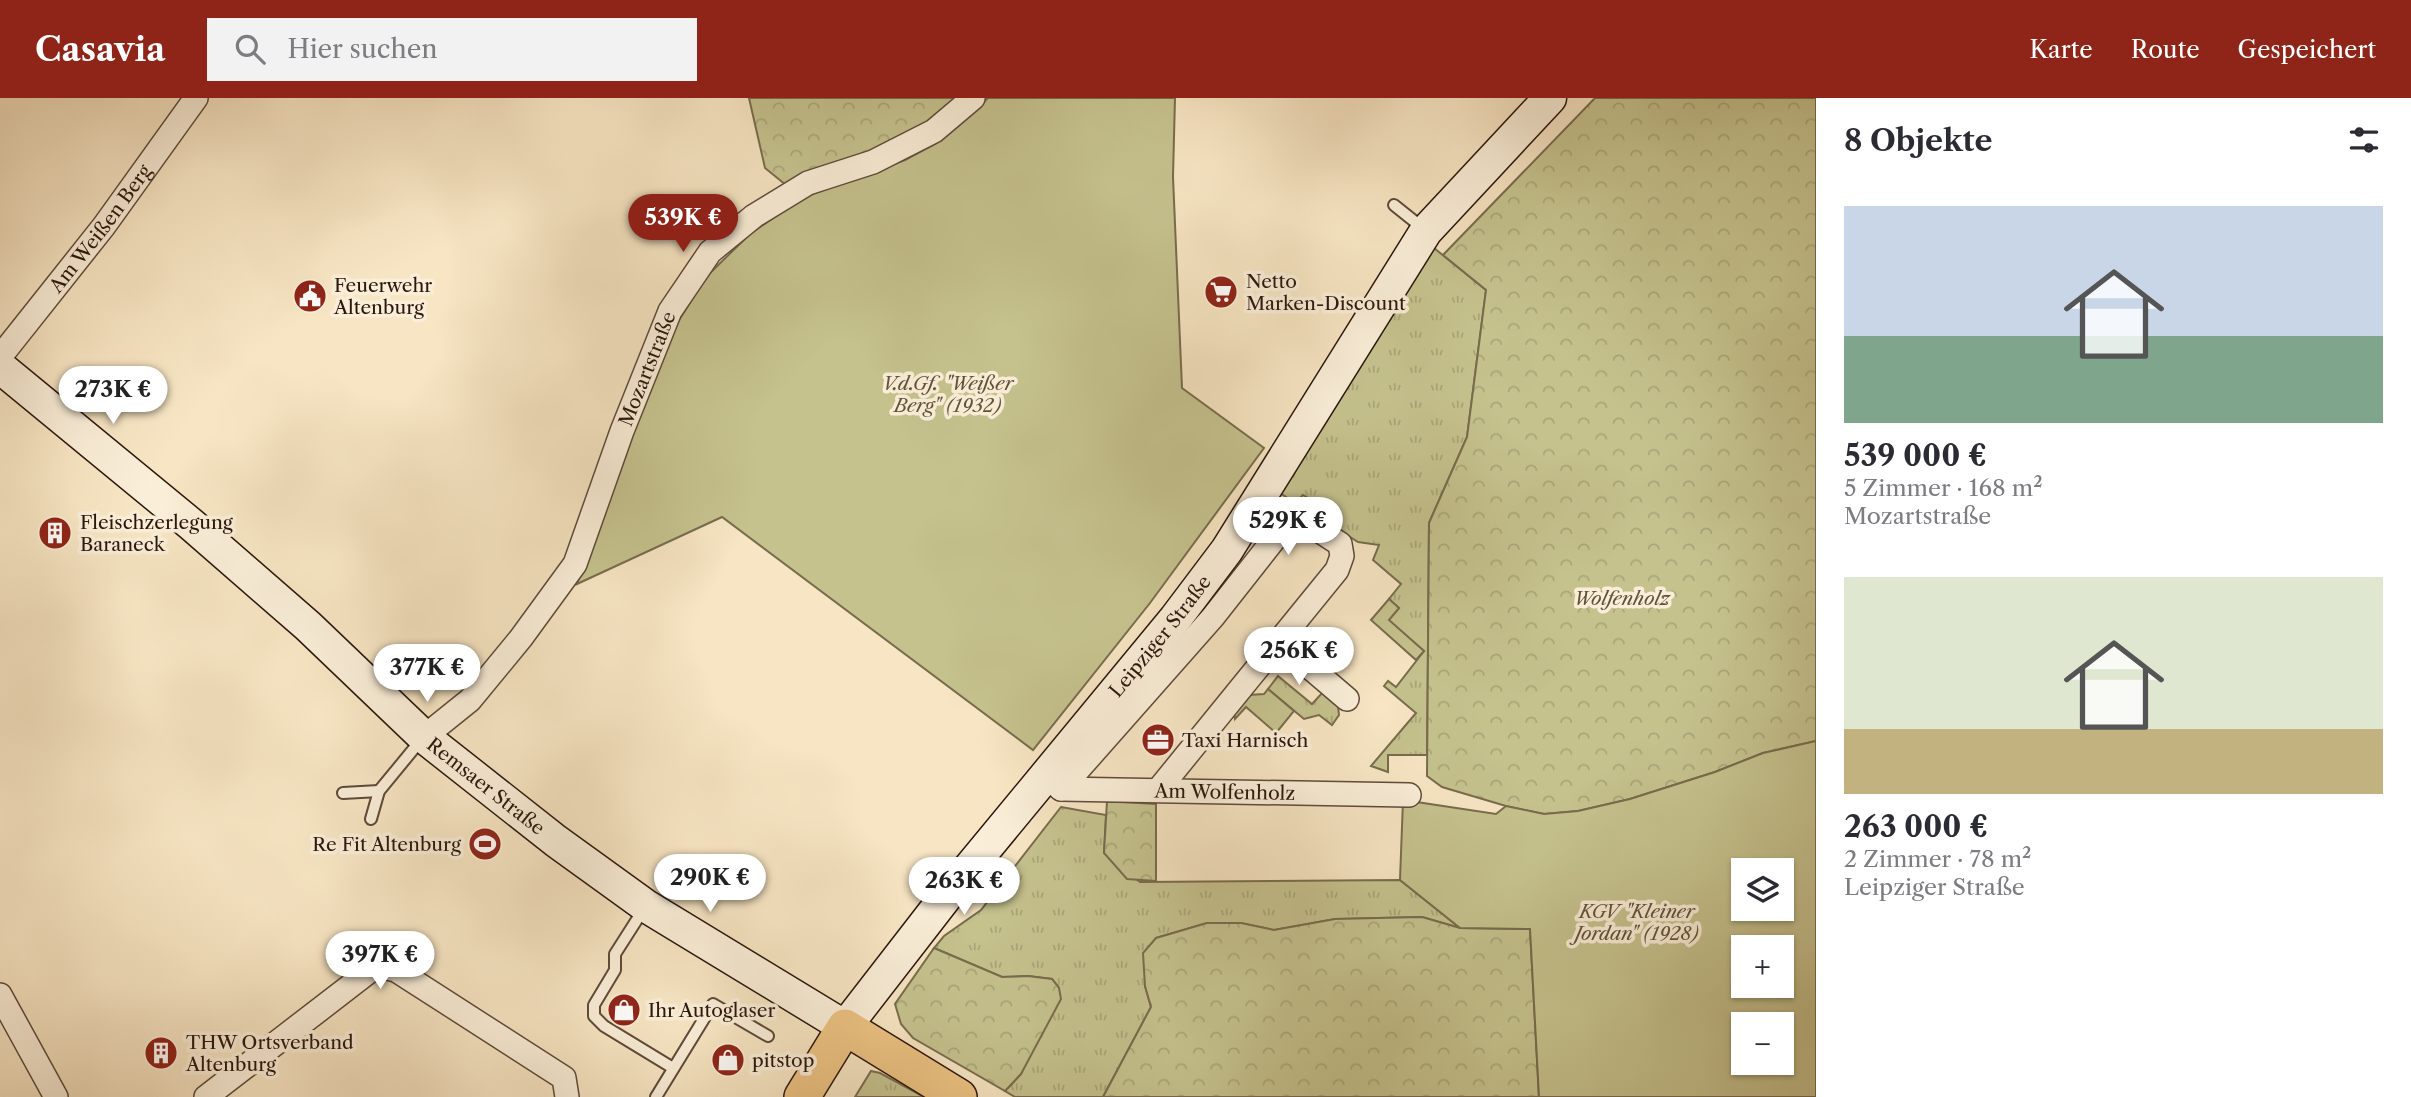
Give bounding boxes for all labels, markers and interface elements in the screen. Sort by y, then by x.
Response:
search box [207,18,697,81]
text: Casavia [35,29,165,70]
icon: search [231,30,269,68]
text: Hier suchen [287,33,438,65]
text: Karte [2029,35,2093,64]
text: Route [2131,35,2200,64]
text: Gespeichert [2238,35,2376,64]
icon: filters [2345,121,2383,159]
text: 8 Objekte [1844,122,1992,159]
street label: Am Weißen Berg [44,160,157,298]
pin: 539K € [626,194,740,254]
text: 539K € [644,203,722,231]
icon: home [2051,251,2177,377]
place label: Netto Marken-Discount [1246,270,1406,315]
supermarket icon: Netto Marken-Discount [1202,273,1240,311]
place label: Feuerwehr Altenburg [333,274,432,319]
public building icon: Feuerwehr Altenburg [291,277,329,315]
street label: Mozartstraße [614,308,681,430]
pin: 273K € [56,366,170,426]
park label: V.d.Gf. "Weißer Berg" (1932) [882,372,1015,417]
text: 273K € [75,375,151,403]
text: 539 000 € [1844,437,1987,474]
text: 5 Zimmer · 168 m² [1844,474,2043,502]
pin: 529K € [1231,498,1345,557]
text: Mozartstraße [1844,502,1991,530]
text: 529K € [1249,506,1327,534]
place label: Fleischzerlegung Baraneck [80,511,234,556]
building icon: Fleischzerlegung Baraneck [36,514,74,552]
street label: Leipziger Straße [1104,571,1216,702]
park label: Wolfenholz [1574,587,1672,610]
icon: home [2051,622,2177,748]
pin: 256K € [1242,628,1356,687]
text: 256K € [1260,636,1338,664]
pin: 377K € [370,644,484,704]
text: 377K € [389,653,465,681]
office icon: Taxi Harnisch [1139,721,1177,759]
place label: Taxi Harnisch [1182,729,1308,752]
street label: Remsaer Straße [422,733,549,840]
street label: Am Wolfenholz [1153,780,1295,805]
text: 263 000 € [1844,808,1988,845]
sports icon: Re Fit Altenburg [466,825,504,863]
place label: Re Fit Altenburg [312,833,462,856]
text: 2 Zimmer · 78 m² [1844,845,2031,873]
pin: 290K € [653,854,767,914]
pin: 263K € [907,858,1021,917]
map controls [1731,858,1794,1075]
button: layers [1731,858,1794,921]
text: 290K € [670,863,750,891]
text: 263K € [925,866,1003,894]
text: Leipziger Straße [1844,873,2025,901]
park label: KGV "Kleiner Jordan" (1928) [1570,900,1699,945]
pin: 397K € [323,932,437,991]
button: + [1731,935,1794,998]
text: 397K € [342,940,418,968]
shop icon: Ihr Autoglaser [605,991,643,1029]
place label: Ihr Autoglaser [648,999,775,1022]
button: − [1731,1012,1794,1075]
place label: THW Ortsverband Altenburg [185,1031,354,1076]
building icon: THW Ortsverband Altenburg [142,1034,180,1072]
shop icon: pitstop [709,1041,747,1079]
place label: pitstop [752,1049,814,1072]

